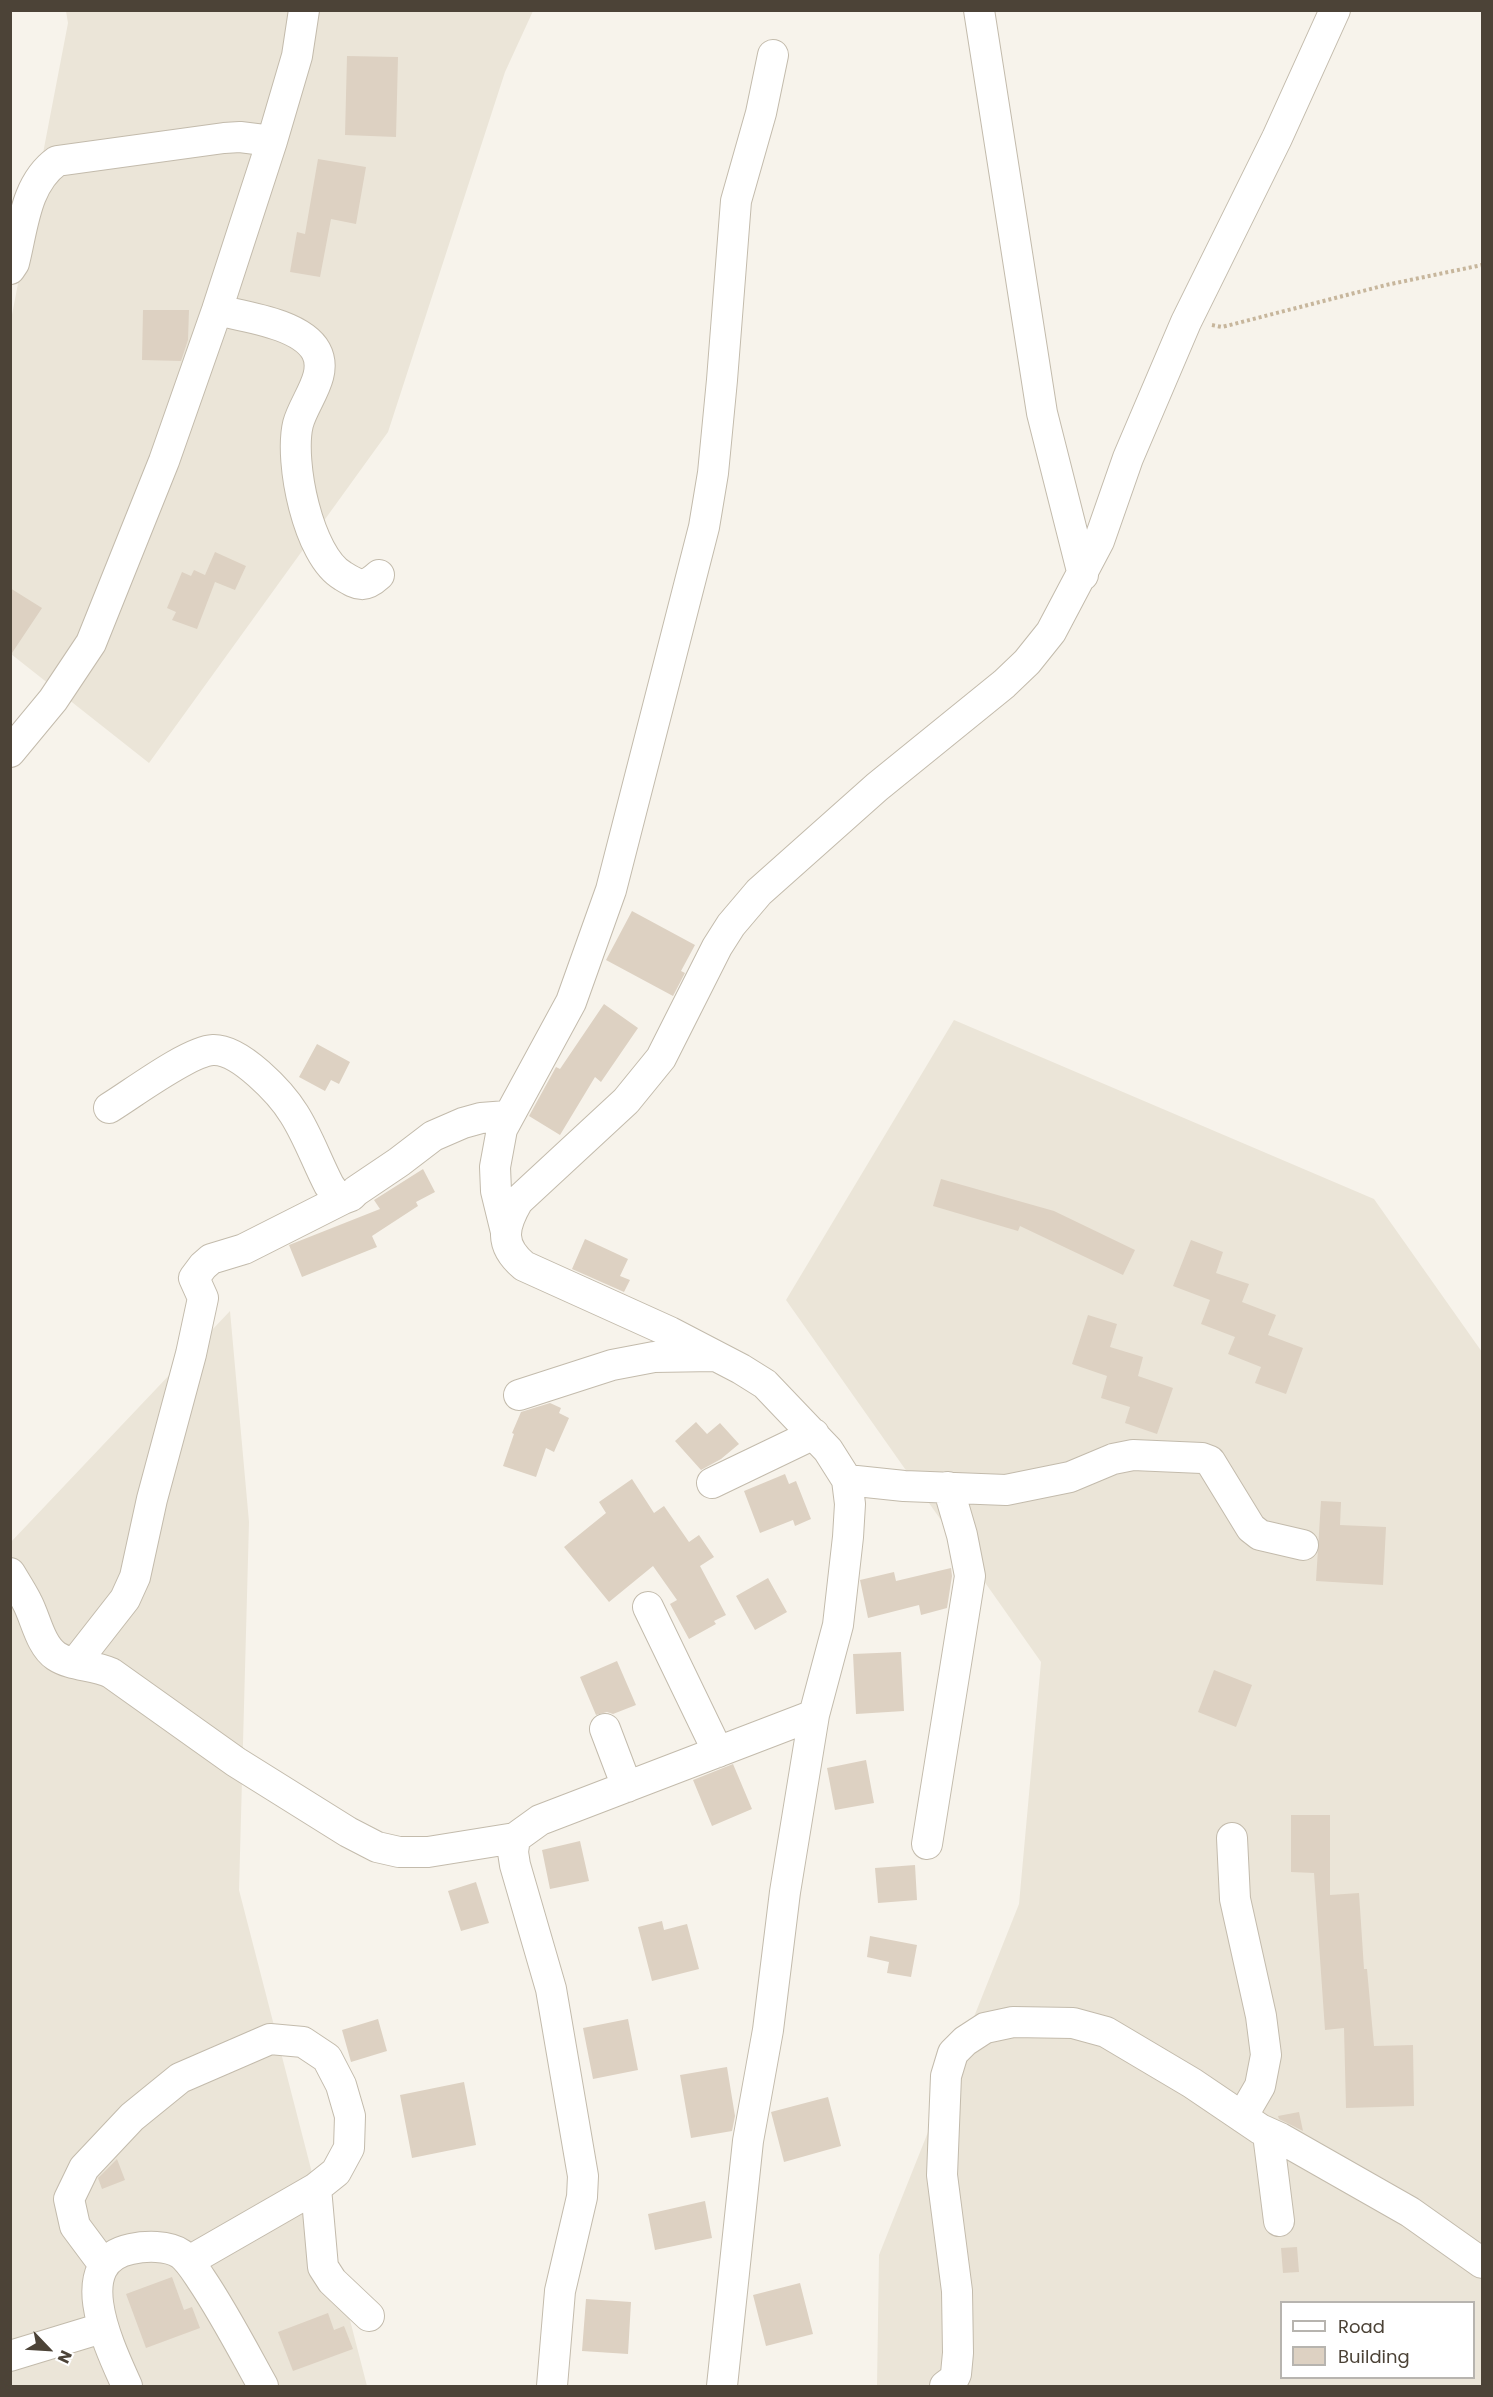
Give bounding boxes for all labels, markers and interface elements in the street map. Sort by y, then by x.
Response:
legend [1280,2301,1475,2379]
text: Road [1338,2314,1385,2339]
north arrow [18,2319,78,2379]
text: Building [1338,2344,1410,2369]
text: N [52,2346,78,2367]

